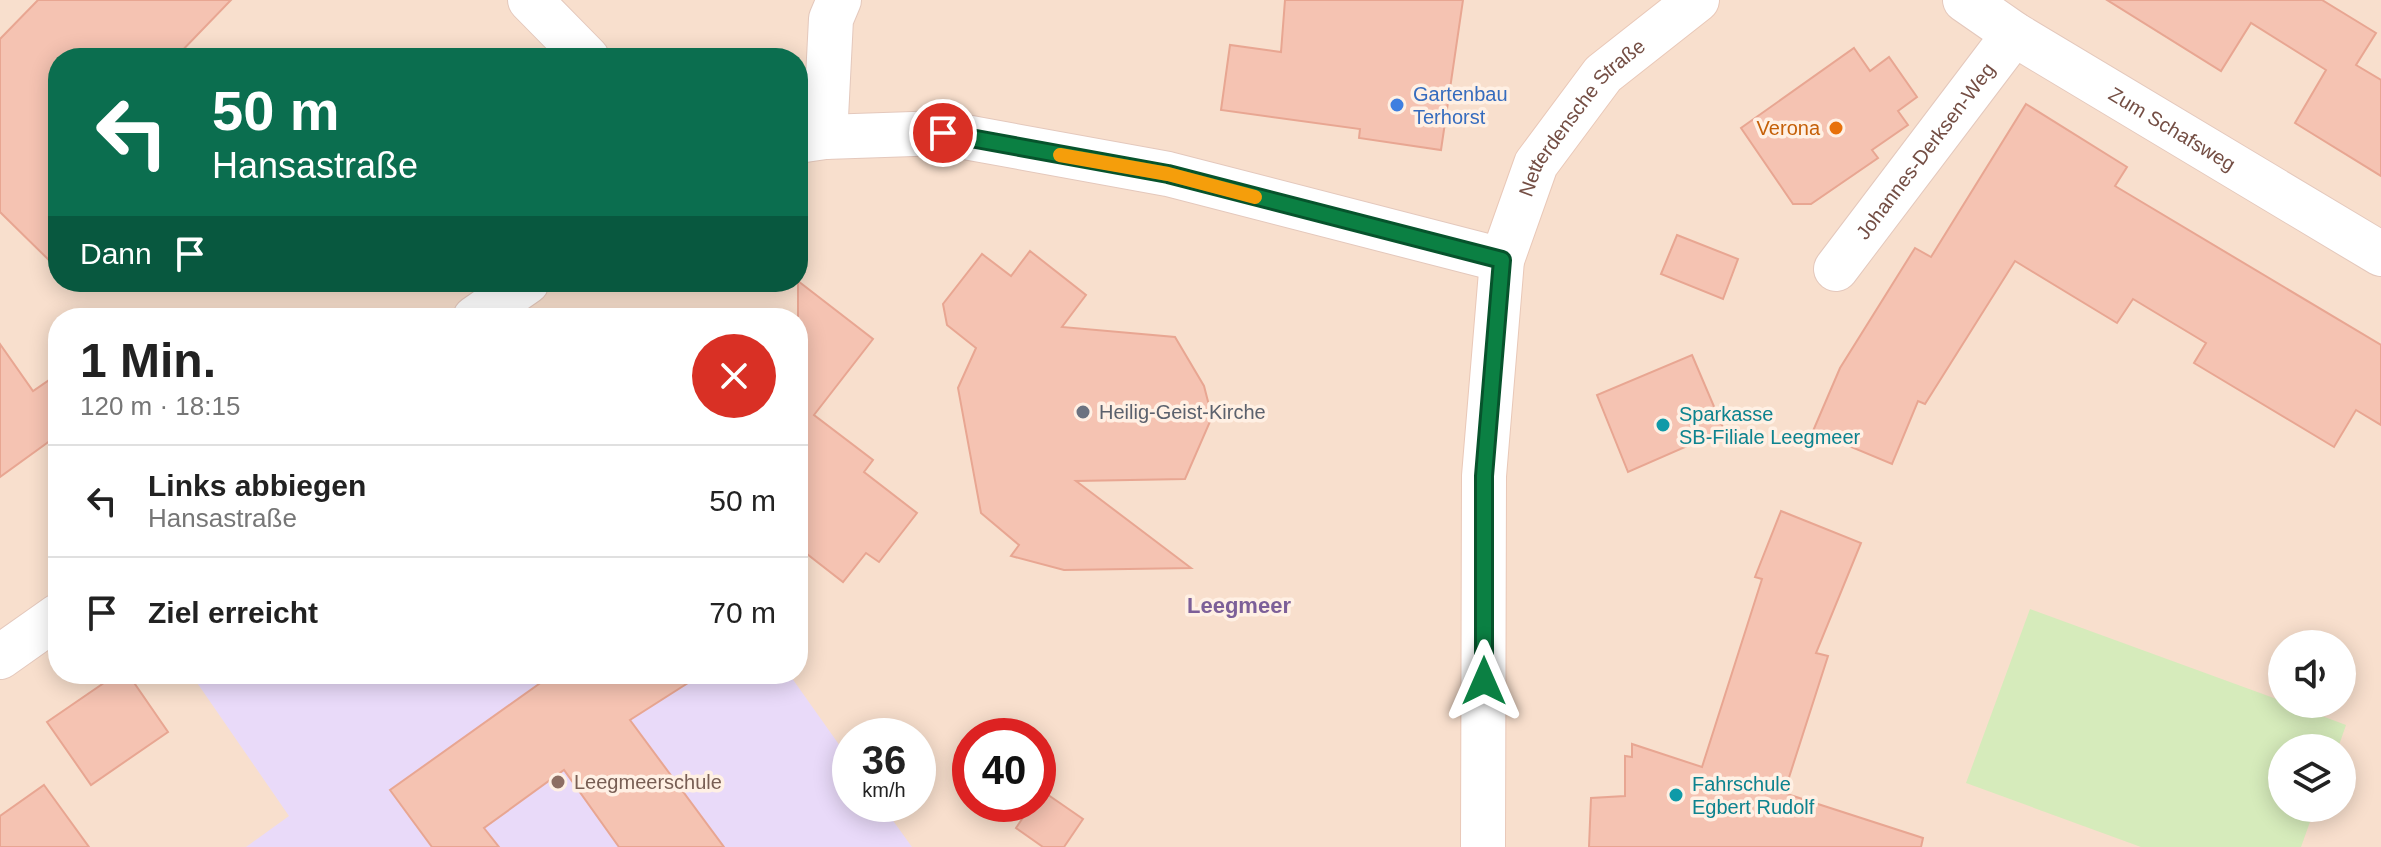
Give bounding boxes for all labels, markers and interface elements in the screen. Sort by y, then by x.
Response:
street label: Netterdensche Straße [1514,34,1649,199]
street label: Johannes-Derksen-Weg [1852,59,1999,244]
text: 50 m [212,79,340,142]
icon: left [80,80,184,184]
street label: Zum Schafsweg [2105,82,2239,175]
place label: Gartenbau Terhorst [1413,83,1508,128]
marker: Gartenbau Terhorst [1388,96,1406,114]
pin [909,99,977,167]
icon: arrive [921,111,965,155]
place label: Verona [1757,117,1821,139]
marker: Verona [1827,119,1845,137]
text: Hansastraße [212,145,418,186]
icon: arrive [168,232,212,276]
text: Dann [80,237,152,270]
text: 1 Min. [80,334,216,387]
button: close [692,334,776,418]
text: 120 m · 18:15 [80,391,240,421]
place label: Heilig-Geist-Kirche [1099,401,1266,423]
marker: Heilig-Geist-Kirche [1074,403,1092,421]
place label: Sparkasse SB-Filiale Leegmeer [1679,403,1861,448]
marker: Sparkasse SB-Filiale Leegmeer [1654,416,1672,434]
text: Links abbiegen [148,469,366,502]
icon: left [80,479,124,523]
text: 50 m [709,484,776,517]
text: Hansastraße [148,503,297,533]
icon: arrive [80,591,124,635]
district label: Leegmeer [1187,593,1291,618]
text: Ziel erreicht [148,596,318,629]
text: 70 m [709,596,776,629]
map controls [2268,630,2356,822]
button: sound [2268,630,2356,718]
position arrow [1442,639,1526,723]
speed limit sign: 40 [952,718,1056,822]
button: layers [2268,734,2356,822]
text: 36 [862,738,906,782]
place label: Leegmeerschule [574,771,722,793]
marker: Leegmeerschule [549,773,567,791]
place label: Fahrschule Egbert Rudolf [1692,773,1815,818]
text: km/h [862,779,906,801]
marker: Fahrschule Egbert Rudolf [1667,786,1685,804]

